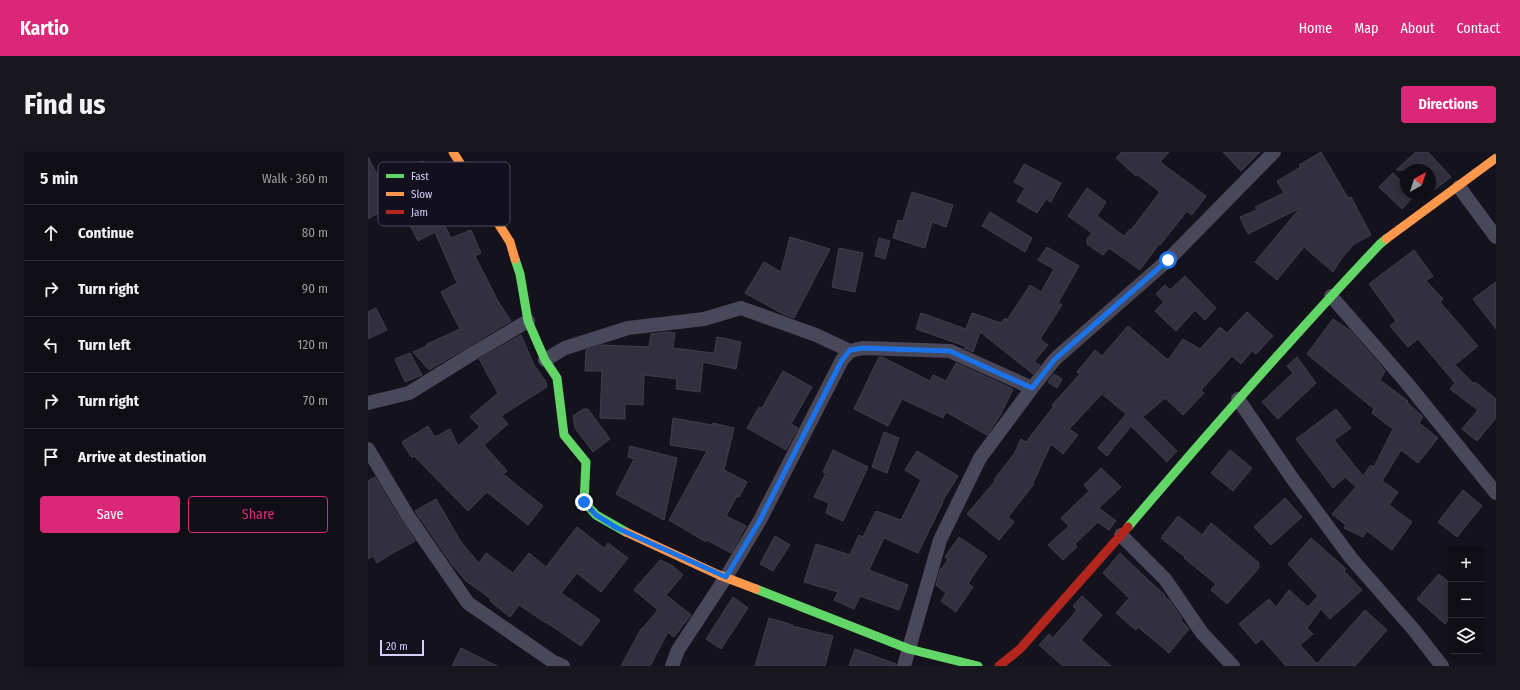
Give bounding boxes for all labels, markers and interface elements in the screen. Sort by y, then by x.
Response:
text: Kartio [20,17,69,40]
text: Home [1299,20,1332,37]
text: Map [1354,20,1378,37]
text: About [1400,20,1435,37]
text: Contact [1457,20,1500,37]
button: Directions [1401,86,1496,123]
text: Find us [24,88,106,121]
legend [378,162,510,226]
north arrow [1400,164,1436,200]
text: 5 min [40,168,78,189]
text: Fast [411,170,429,183]
text: Walk · 360 m [262,171,328,186]
text: Slow [411,188,432,201]
text: Jam [411,206,428,219]
icon: ahead [40,222,62,244]
text: Continue [78,224,134,242]
text: 80 m [302,225,328,240]
route start [1159,251,1177,269]
icon: right [40,278,62,300]
text: Turn right [78,280,139,298]
text: 90 m [302,281,328,296]
icon: left [40,334,62,356]
text: Turn left [78,336,131,354]
text: 120 m [297,337,328,352]
icon: right [40,390,62,412]
text: Turn right [78,392,139,410]
text: 70 m [303,393,328,408]
icon: arrive [40,446,62,468]
text: Arrive at destination [78,448,206,466]
route end [575,493,593,511]
button: Save [40,496,180,533]
button: Share [188,496,328,533]
map controls [1448,546,1484,654]
button: + [1448,546,1484,582]
button: − [1448,582,1484,618]
button: layers [1448,618,1484,654]
scale bar [380,638,424,657]
text: 20 m [386,640,408,653]

